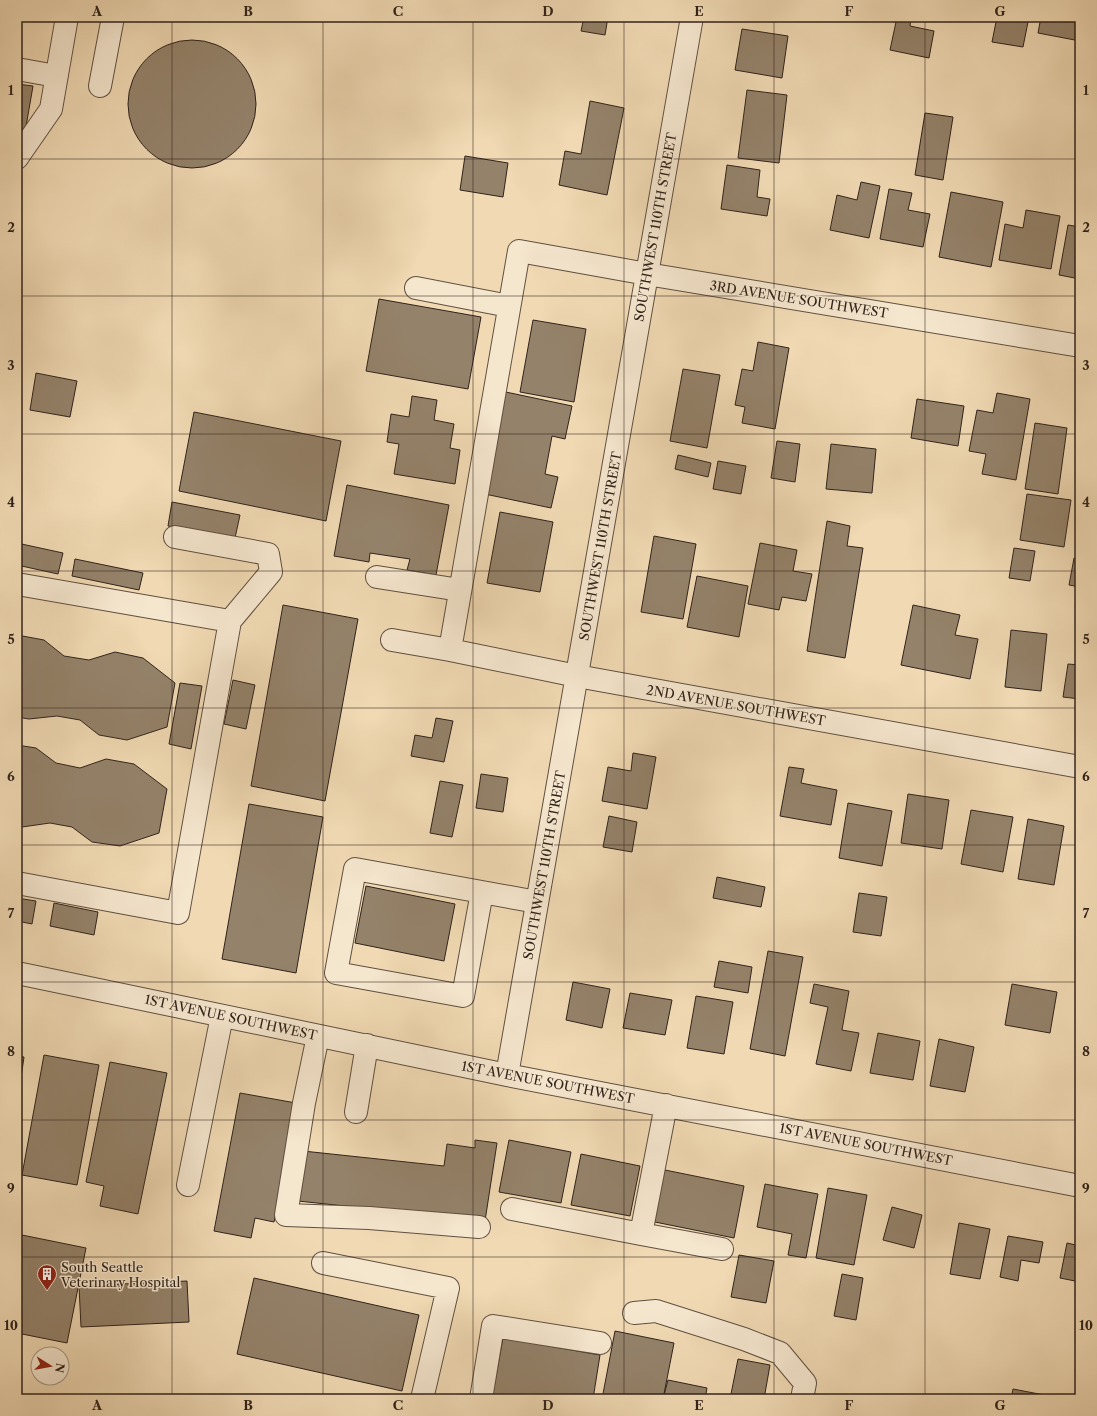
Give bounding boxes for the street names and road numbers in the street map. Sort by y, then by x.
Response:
street label: SOUTHWEST 110TH STREET [630,131,680,323]
street label: 3RD AVENUE SOUTHWEST [709,277,890,321]
street label: SOUTHWEST 110TH STREET [575,450,625,642]
street label: 2ND AVENUE SOUTHWEST [645,681,827,729]
street label: SOUTHWEST 110TH STREET [519,769,569,961]
street label: 1ST AVENUE SOUTHWEST [143,991,319,1043]
street label: 1ST AVENUE SOUTHWEST [460,1057,636,1107]
street label: 1ST AVENUE SOUTHWEST [778,1119,954,1169]

